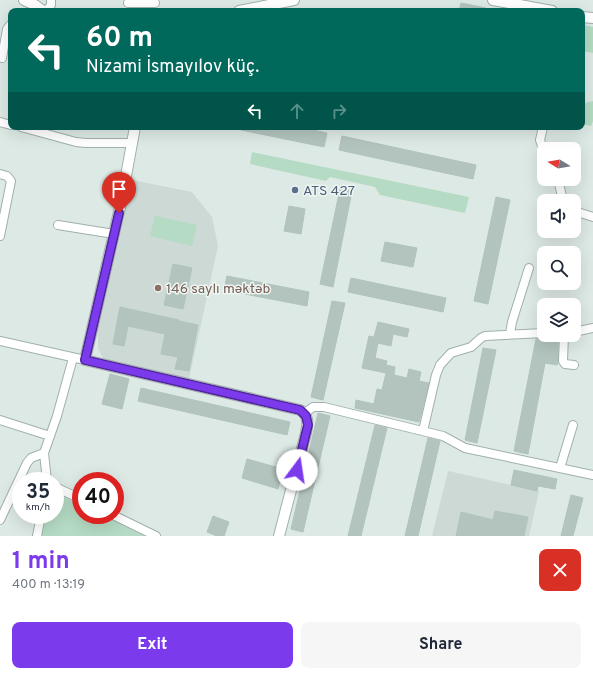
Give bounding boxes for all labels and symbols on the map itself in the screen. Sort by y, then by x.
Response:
north arrow [537,142,581,186]
pin [102,172,136,213]
place label: ATS 427 [303,183,355,200]
marker: ATS 427 [290,185,300,195]
place label: 146 saylı məktəb [166,281,270,298]
marker: 146 saylı məktəb [153,283,163,293]
position arrow [276,449,318,491]
speed limit sign: 40 [72,472,124,524]

